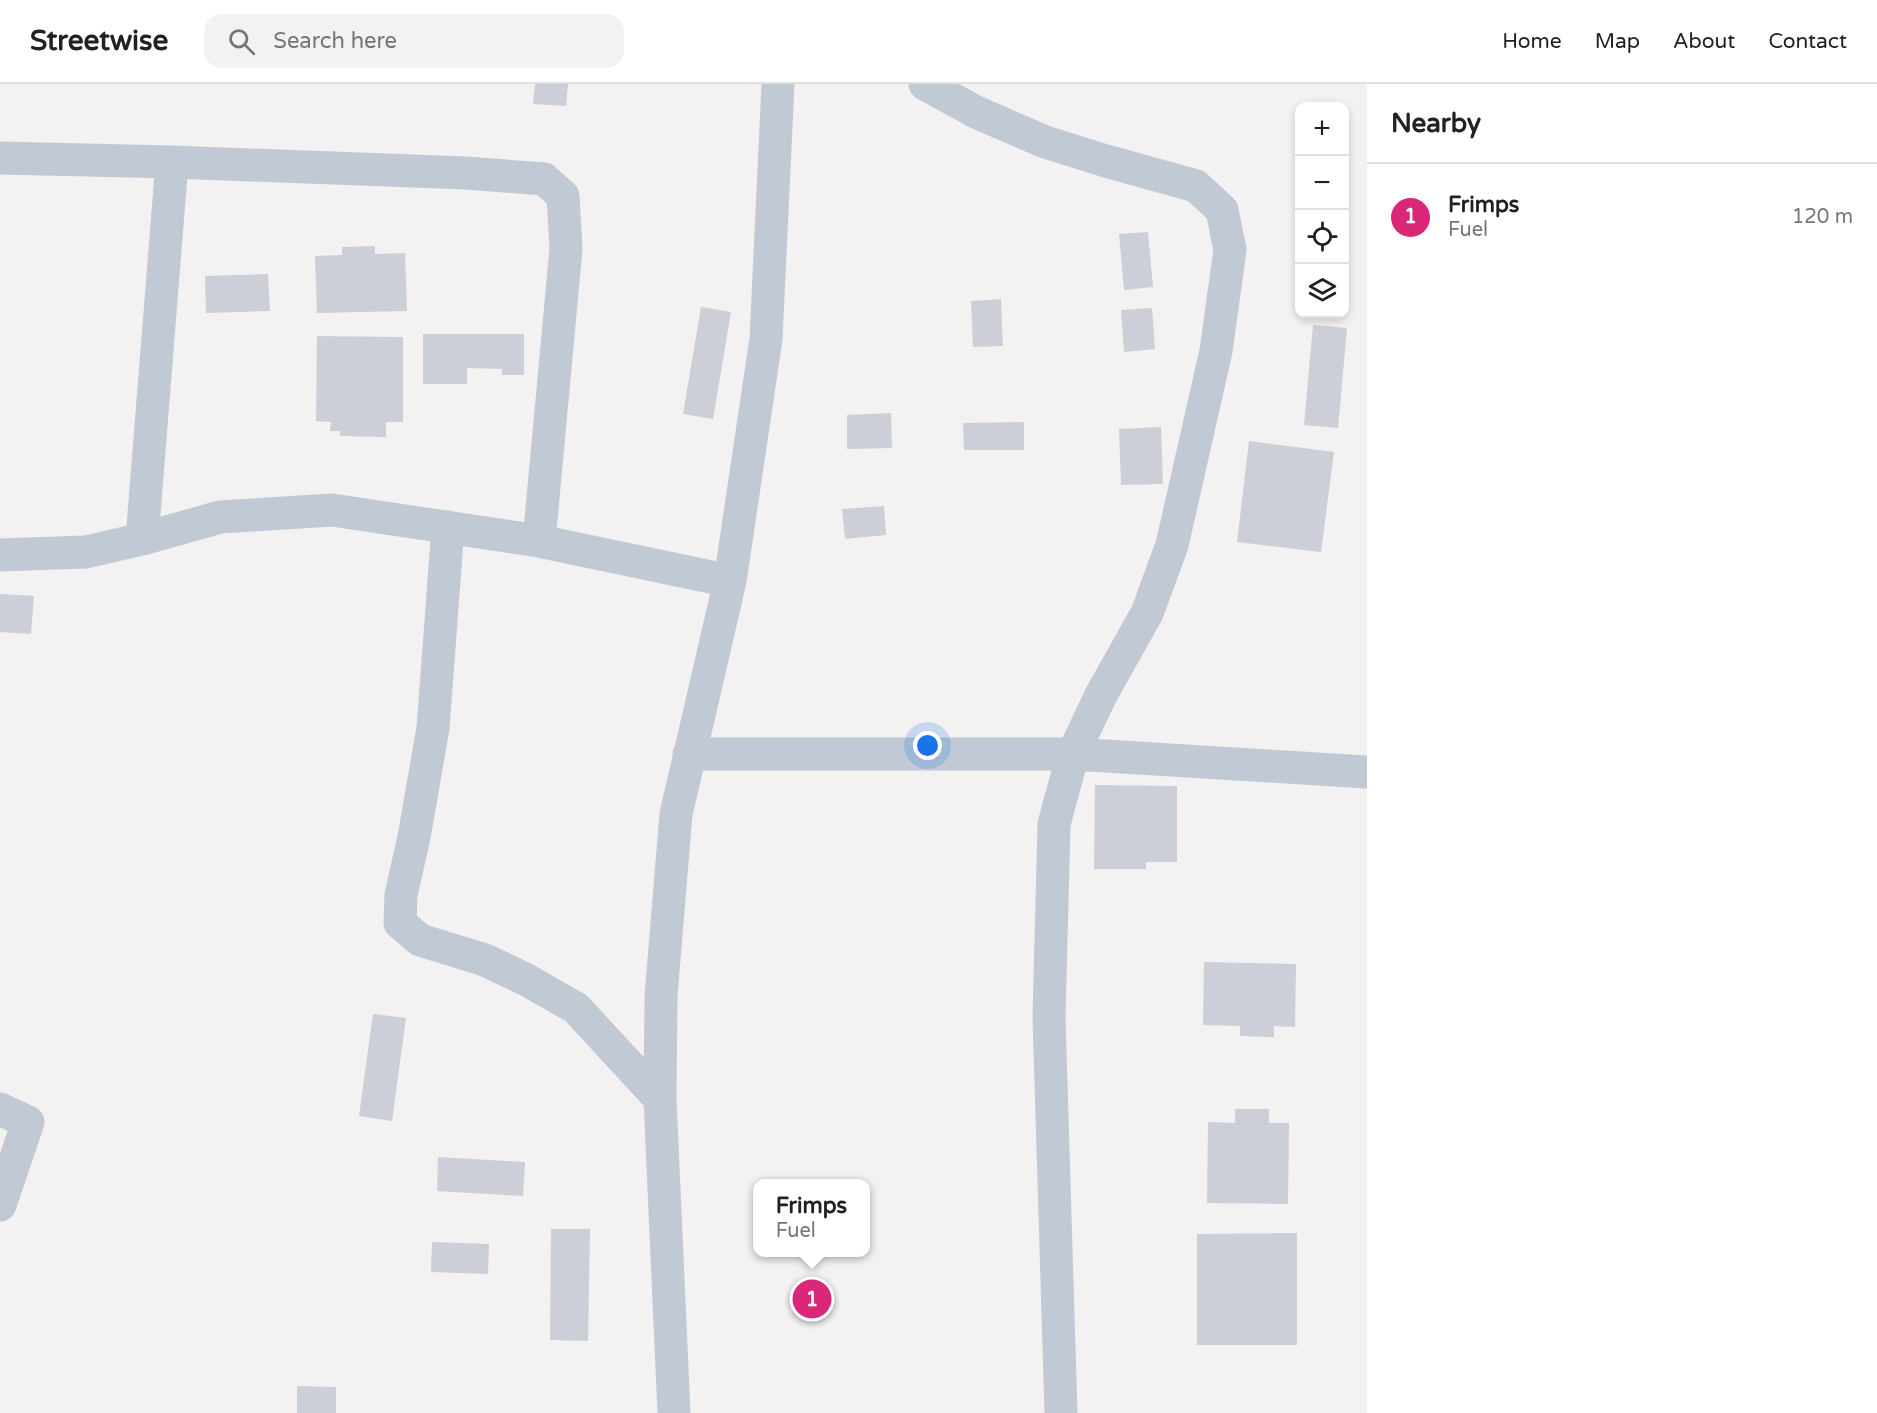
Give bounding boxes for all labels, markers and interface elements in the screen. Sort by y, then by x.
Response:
search box [204,14,624,68]
text: Streetwise [30,24,168,58]
icon: search [225,25,258,58]
text: Search here [273,28,397,54]
text: Home [1502,29,1562,54]
text: Map [1595,29,1640,54]
text: About [1673,29,1735,54]
text: Contact [1768,29,1847,54]
map controls [1295,102,1349,318]
button: + [1295,102,1349,156]
text: Nearby [1391,108,1481,139]
button: − [1295,156,1349,210]
text: Frimps [1448,192,1519,218]
text: 1 [1404,205,1417,229]
text: 120 m [1792,205,1853,229]
button: locate [1295,210,1349,264]
text: Fuel [1448,218,1488,242]
button: layers [1295,264,1349,318]
your location [913,731,942,760]
popup [753,1179,870,1257]
text: Frimps [776,1193,847,1219]
text: Fuel [776,1219,816,1243]
pin: 1 [792,1276,832,1322]

